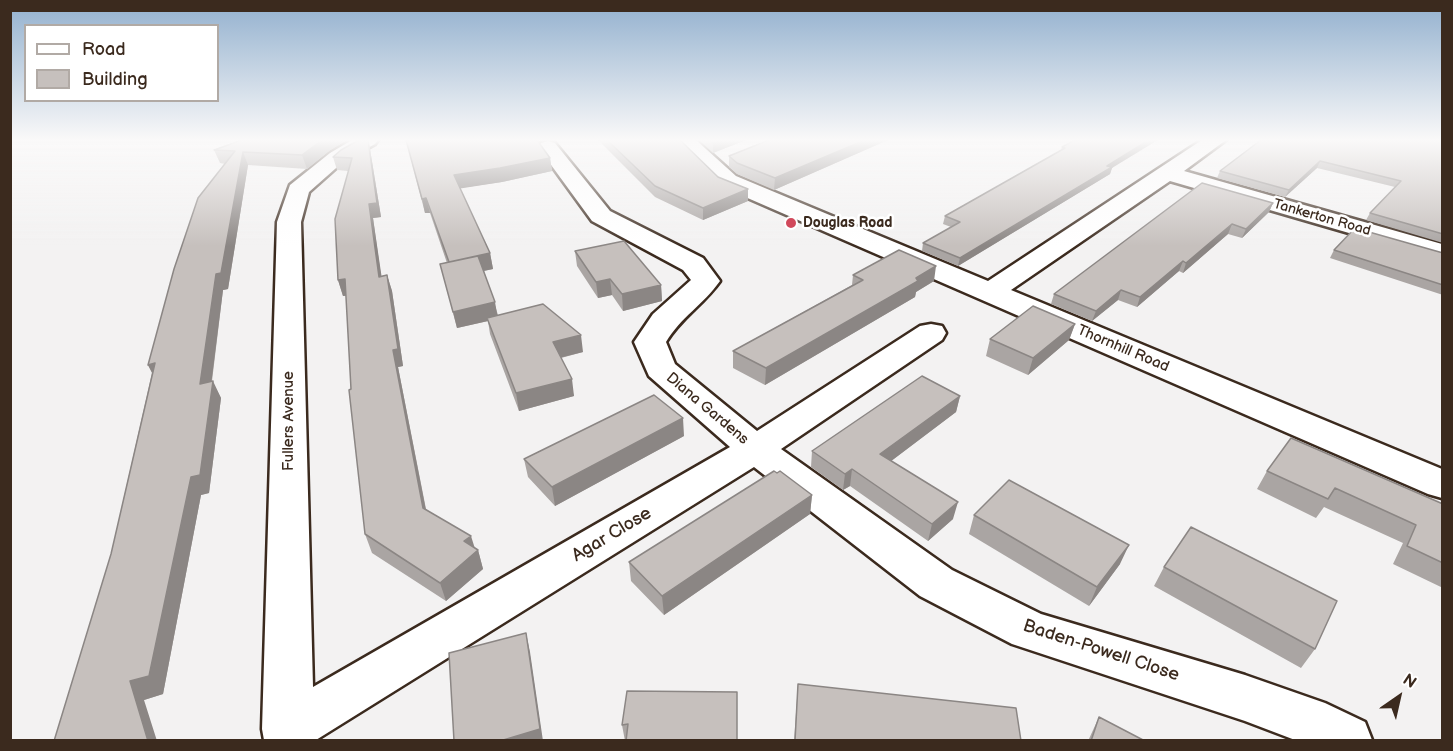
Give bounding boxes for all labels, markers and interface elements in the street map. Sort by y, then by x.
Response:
legend [24,24,219,102]
text: Road [82,39,126,60]
text: Building [82,69,148,90]
street label: Tankerton Road [1271,196,1373,240]
place label: Douglas Road [803,215,893,231]
marker: Douglas Road [784,216,798,230]
street label: Thornhill Road [1074,322,1172,376]
street label: Diana Gardens [662,369,752,449]
street label: Fullers Avenue [280,371,298,471]
street label: Agar Close [568,503,656,567]
street label: Baden-Powell Close [1020,616,1182,686]
north arrow [1369,667,1429,727]
text: N [1399,670,1420,693]

